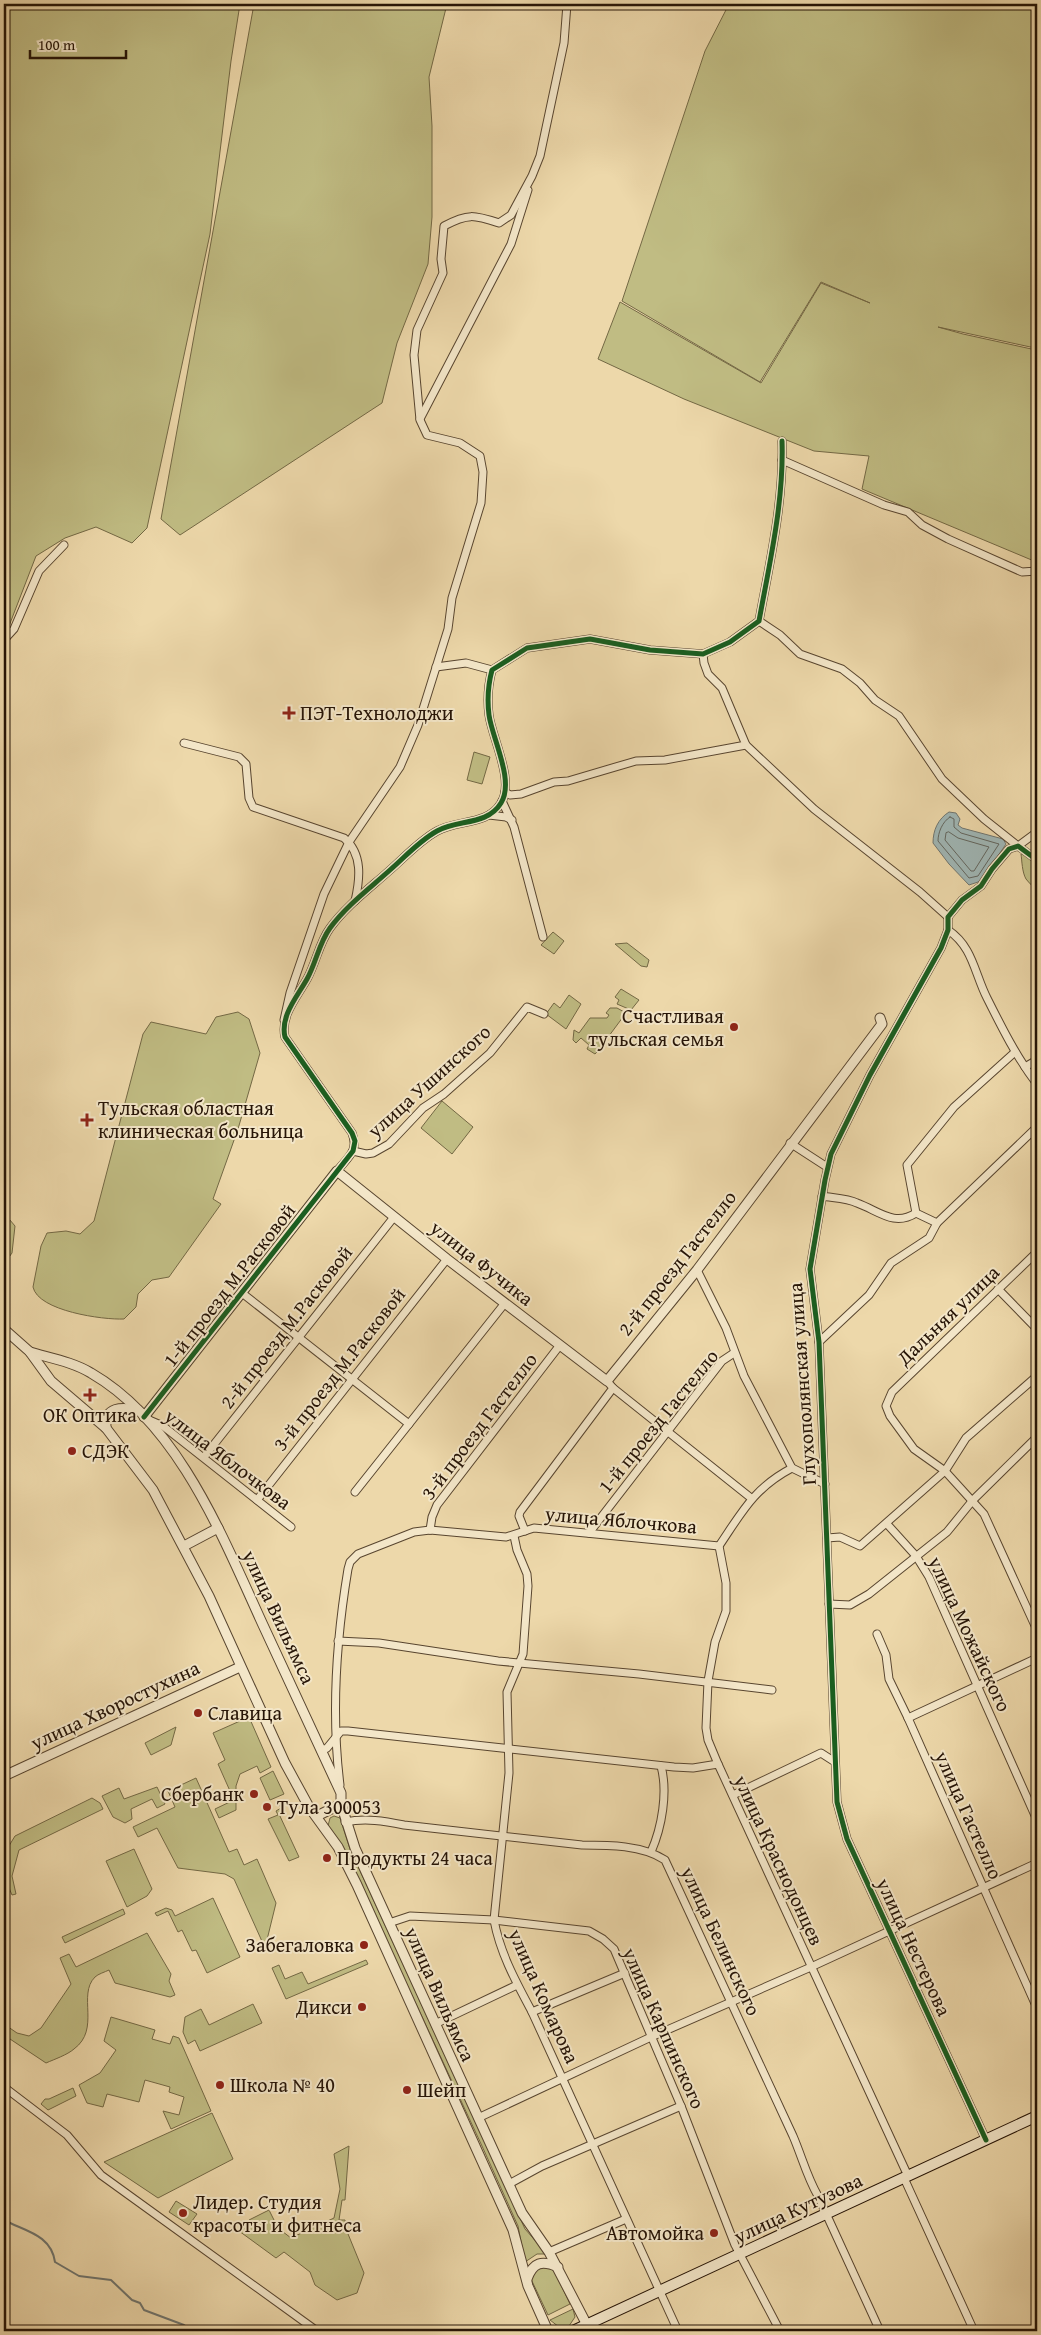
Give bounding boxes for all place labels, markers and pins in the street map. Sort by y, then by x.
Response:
place label: ПЭТ-Технолоджи [300,698,454,727]
marker: ПЭТ-Технолоджи [282,706,296,720]
place label: Счастливая тульская семья [588,1001,724,1053]
marker: Счастливая тульская семья [728,1021,740,1033]
place label: Тульская областная клиническая больница [98,1093,304,1145]
marker: Тульская областная клиническая больница [80,1113,94,1127]
marker: ОК Оптика [84,1389,96,1401]
place label: ОК Оптика [43,1400,137,1429]
place label: СДЭК [82,1436,130,1465]
marker: СДЭК [66,1445,78,1457]
place label: Славица [208,1698,282,1727]
marker: Славица [192,1707,204,1719]
place label: Сбербанк [161,1779,245,1808]
marker: Сбербанк [248,1788,260,1800]
place label: Тула 300053 [277,1792,381,1821]
marker: Тула 300053 [261,1801,273,1813]
place label: Продукты 24 часа [337,1843,493,1872]
marker: Продукты 24 часа [321,1852,333,1864]
place label: Забегаловка [246,1930,354,1959]
marker: Забегаловка [358,1939,370,1951]
place label: Дикси [295,1992,352,2021]
marker: Дикси [356,2001,368,2013]
place label: Школа № 40 [230,2070,335,2099]
place label: Шейп [417,2075,466,2104]
marker: Школа № 40 [214,2079,226,2091]
marker: Шейп [401,2084,413,2096]
place label: Лидер. Студия красоты и фитнеса [193,2187,362,2239]
marker: Лидер. Студия красоты и фитнеса [177,2207,189,2219]
place label: Автомойка [606,2218,704,2247]
marker: Автомойка [708,2227,720,2239]

